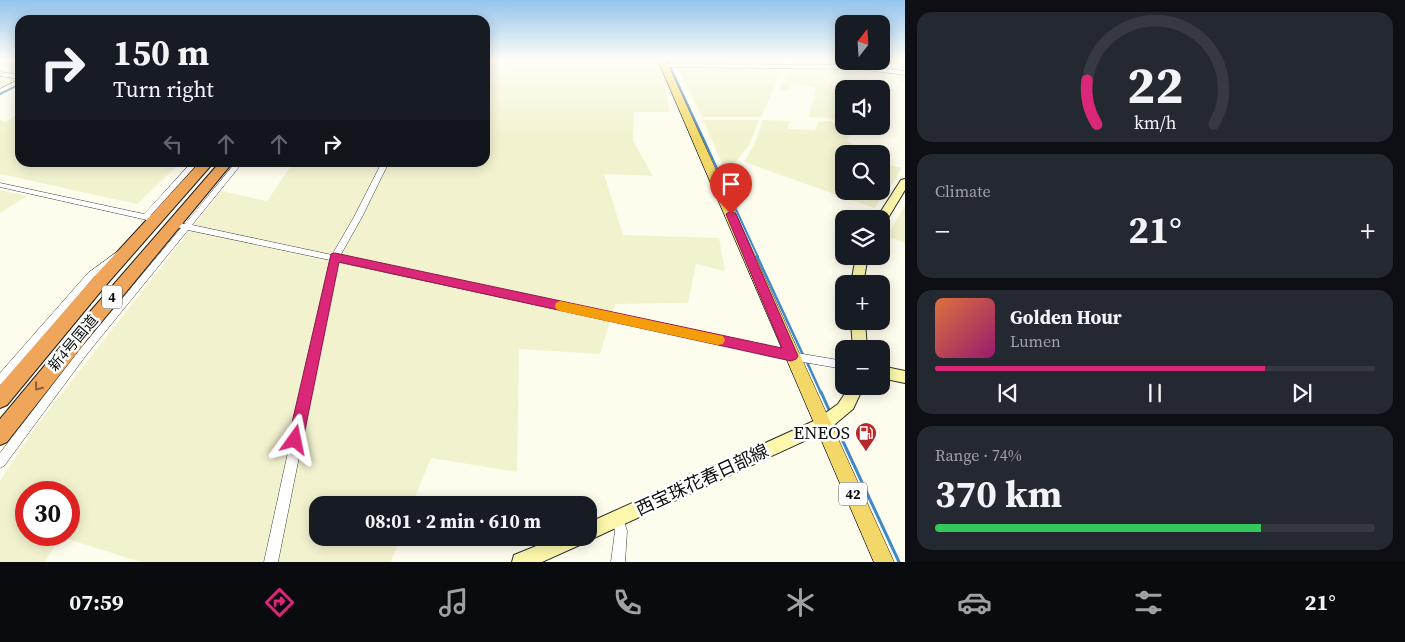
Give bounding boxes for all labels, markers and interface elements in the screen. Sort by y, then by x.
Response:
north arrow [835,15,890,70]
map controls [835,15,890,395]
text: 150 m [113,29,209,77]
icon: right [30,35,95,100]
text: 22 [1127,49,1183,120]
text: Turn right [113,74,214,104]
button: sound [835,80,890,135]
text: km/h [1134,110,1177,135]
icon: left [159,130,187,158]
icon: ahead [212,130,240,158]
icon: ahead [265,130,293,158]
icon: right [318,130,346,158]
button: search [835,145,890,200]
pin [710,163,752,214]
icon: arrive [717,170,745,198]
text: Climate [935,180,991,202]
text: 21° [1128,204,1182,256]
button: layers [835,210,890,265]
text: − [935,212,950,250]
text: + [1360,212,1375,250]
button: + [835,275,890,330]
road number: 4 [102,286,122,308]
text: Golden Hour [1010,304,1122,330]
street label: 新4号国道 [43,310,102,375]
text: Lumen [1010,330,1061,352]
button: − [835,340,890,395]
icon: previous [994,379,1022,407]
icon: pause [1141,379,1169,407]
icon: next [1288,379,1316,407]
one-way arrow [35,381,43,390]
position arrow [268,413,320,465]
place label: ENEOS [793,420,850,445]
fuel station icon: ENEOS [854,421,878,452]
street label: 西宝珠花春日部線 [631,438,772,521]
text: Range · 74% [935,444,1022,466]
text: 370 km [935,468,1062,520]
speed limit sign: 30 [15,481,80,546]
road number: 42 [839,482,867,506]
text: 08:01 · 2 min · 610 m [365,508,541,534]
icon: directions [262,585,297,620]
icon: music [436,585,471,620]
icon: phone [610,585,645,620]
icon: climate [783,585,818,620]
icon: car [957,585,992,620]
icon: filters [1131,585,1166,620]
text: 07:59 [69,587,124,617]
text: 21° [1305,587,1336,617]

